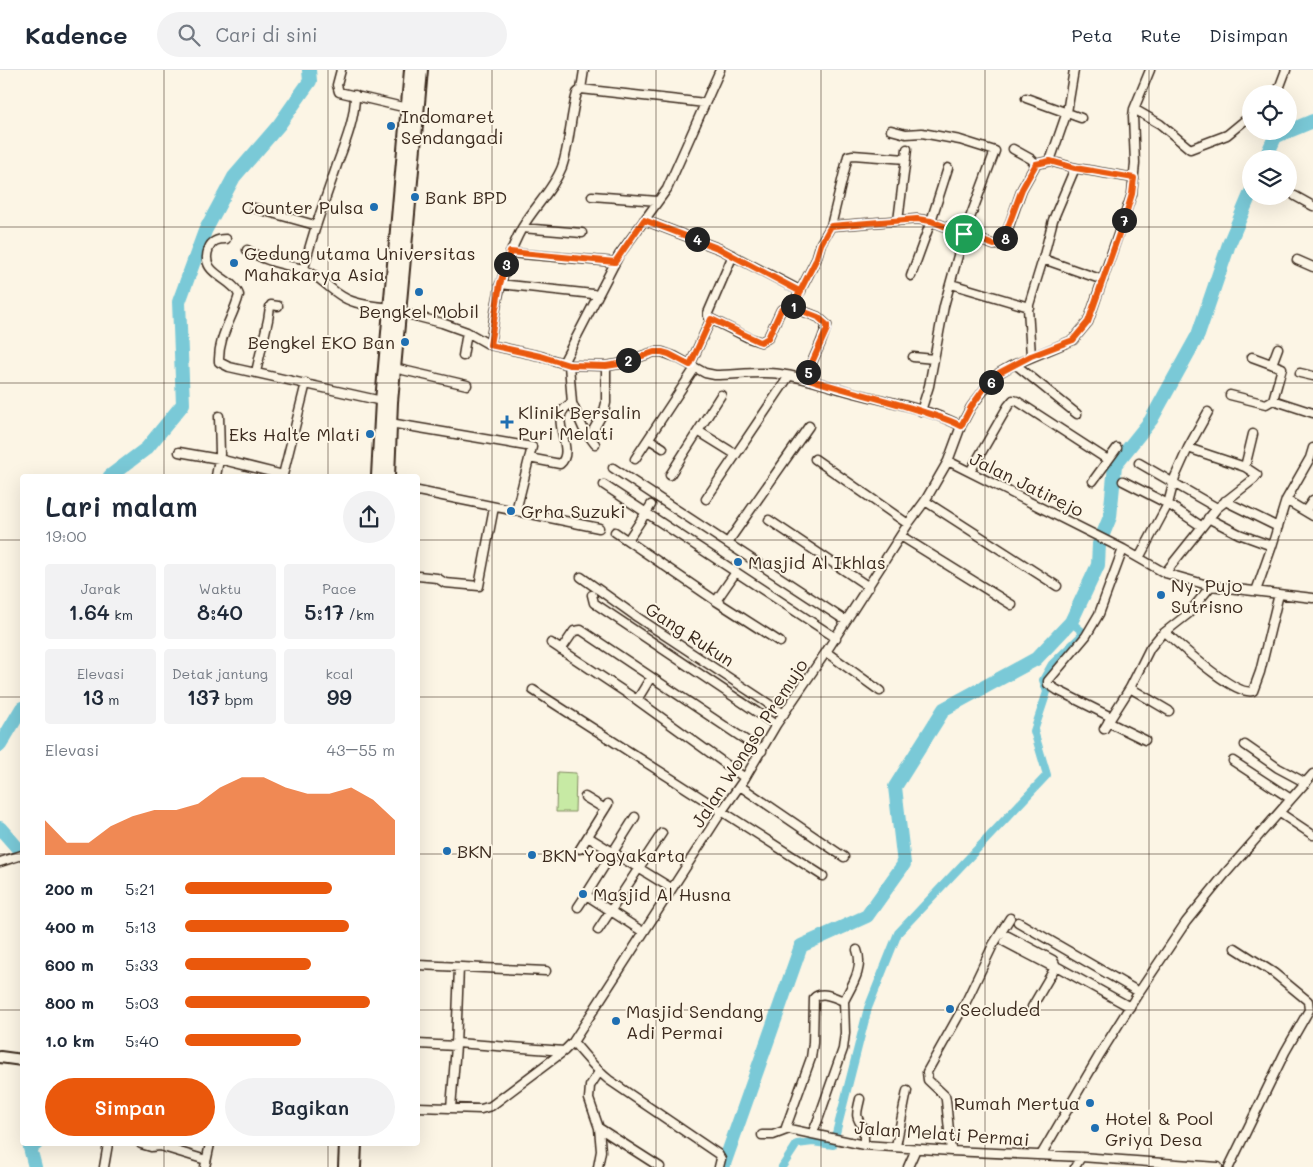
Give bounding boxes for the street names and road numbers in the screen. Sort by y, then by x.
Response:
street label: Jalan Jatirejo [966,446,1088,522]
street label: Gang Rukun [641,596,739,672]
street label: Jalan Wongso Premujo [685,654,813,832]
street label: Jalan Melati Permai [854,1115,1030,1151]

